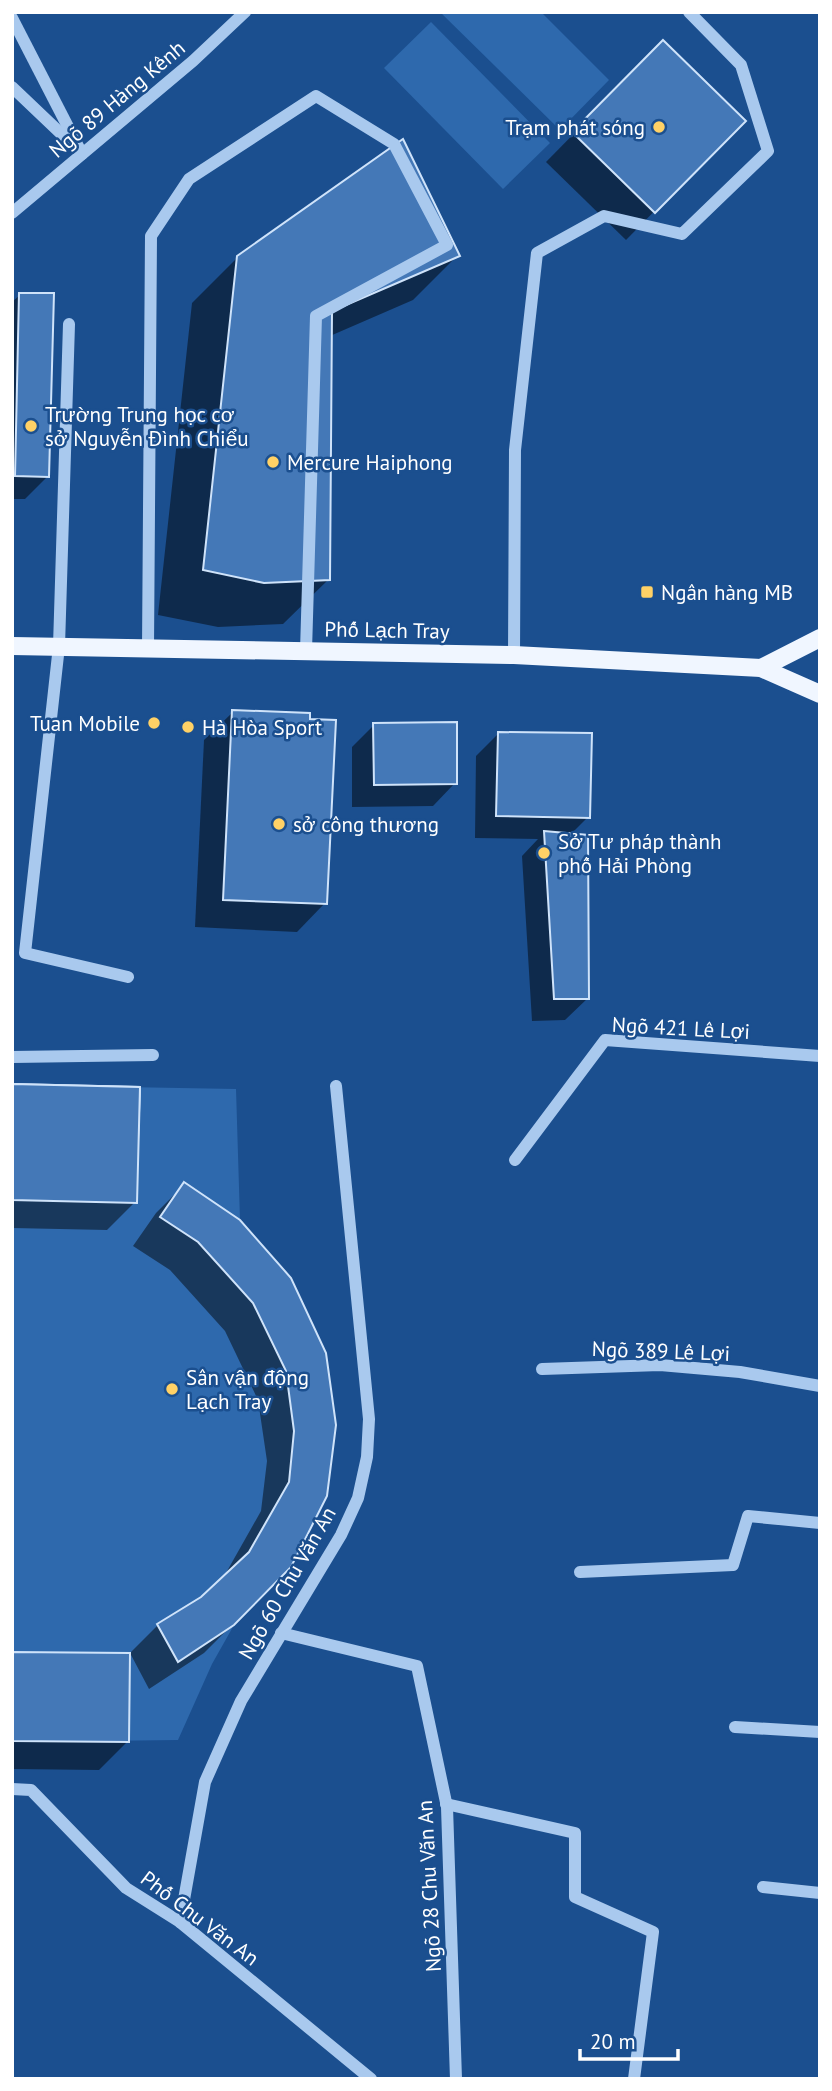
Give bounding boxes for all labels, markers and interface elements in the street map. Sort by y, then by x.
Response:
street label: Ngõ 89 Hàng Kênh [44,34,190,164]
place label: Trạm phát sóng [505,114,645,141]
marker: Trạm phát sóng [651,119,667,135]
place label: Trường Trung học cơ sở Nguyễn Đình Chiểu [45,401,249,452]
marker: Trường Trung học cơ sở Nguyễn Đình Chiểu [23,418,39,434]
place label: Mercure Haiphong [287,449,453,476]
marker: Mercure Haiphong [265,454,281,470]
place label: Ngân hàng MB [661,579,793,606]
marker: Ngân hàng MB [639,584,655,600]
street label: Phố Lạch Tray [324,615,450,645]
place label: Tuan Mobile [30,710,140,737]
place label: Hà Hòa Sport [202,714,322,741]
marker: Tuan Mobile [146,715,162,731]
marker: Hà Hòa Sport [180,719,196,735]
place label: sở công thương [293,811,439,838]
marker: sở công thương [271,816,287,832]
place label: Sở Tư pháp thành phố Hải Phòng [558,828,721,879]
marker: Sở Tư pháp thành phố Hải Phòng [536,845,552,861]
street label: Ngõ 421 Lê Lợi [611,1011,751,1045]
street label: Ngõ 389 Lê Lợi [591,1335,731,1367]
place label: Sân vận động Lạch Tray [186,1364,309,1415]
marker: Sân vận động Lạch Tray [164,1381,180,1397]
street label: Ngõ 60 Chu Văn An [232,1502,342,1664]
street label: Ngõ 28 Chu Văn An [411,1799,447,1973]
street label: Phố Chu Văn An [135,1865,265,1971]
scale bar [580,2018,678,2062]
text: 20 m [590,2028,636,2055]

